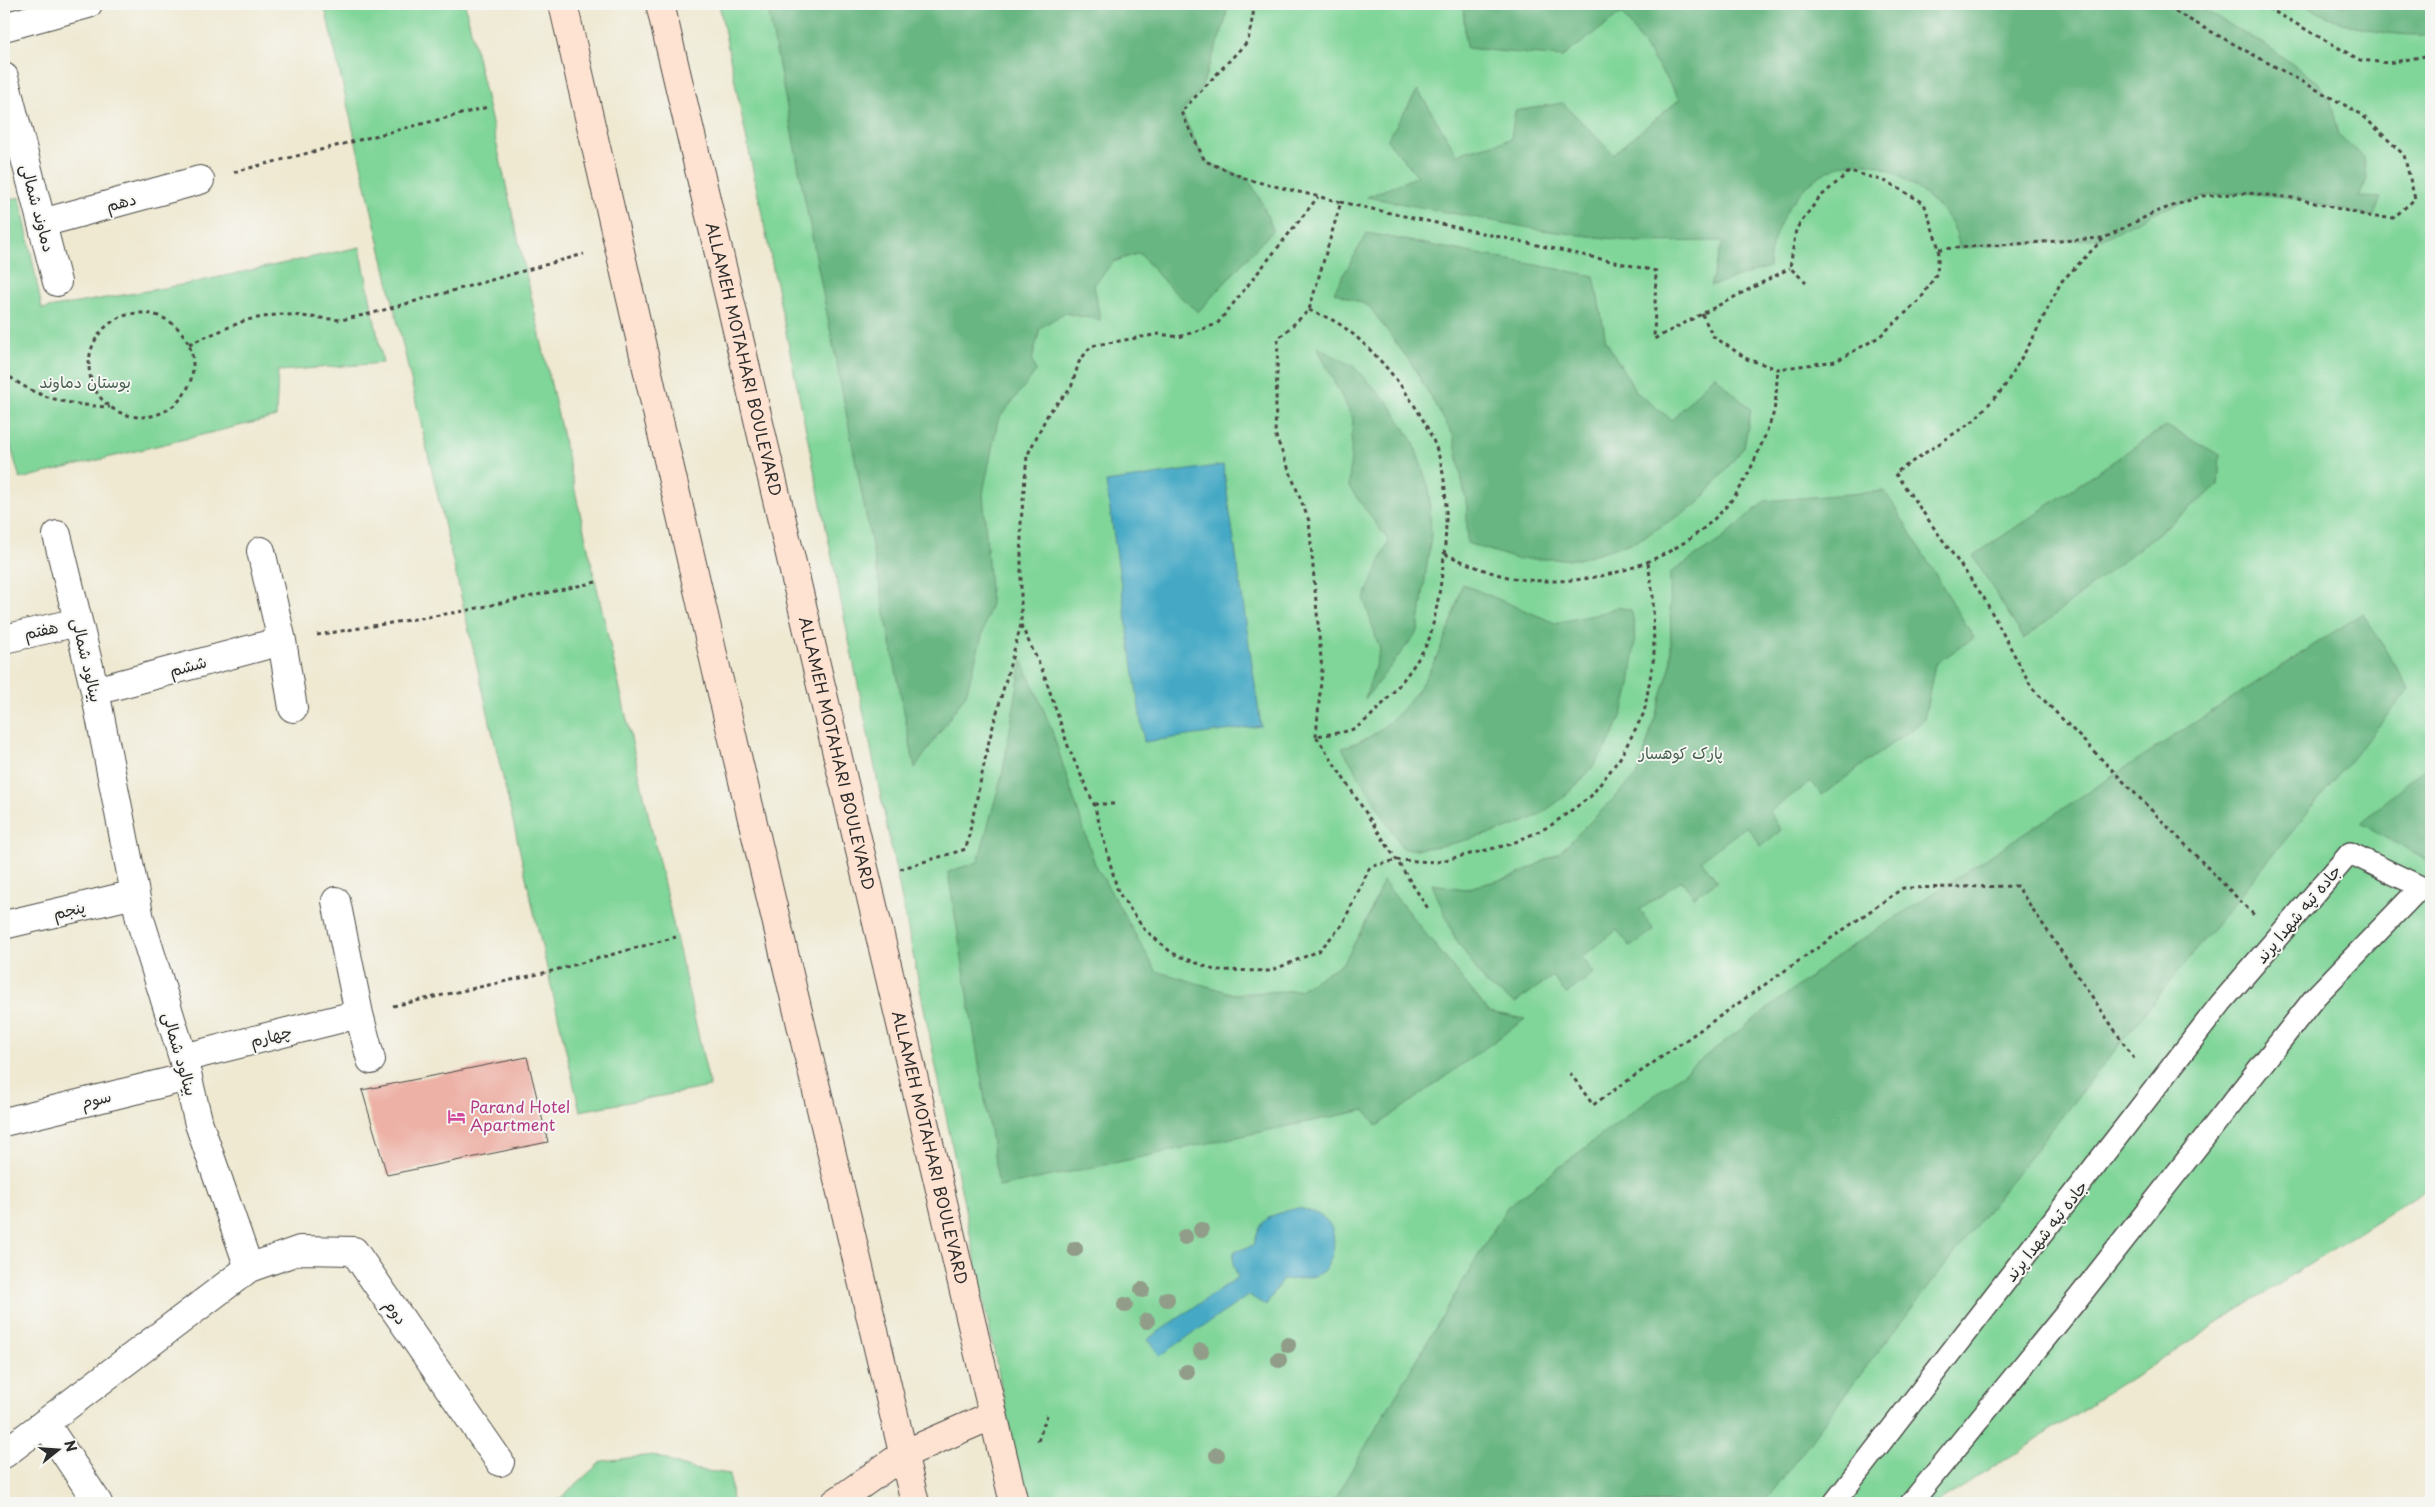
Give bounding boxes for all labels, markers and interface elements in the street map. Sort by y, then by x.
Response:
street label: دماوند شمالی [16,161,62,254]
street label: دهم [103,186,139,218]
street label: ALLAMEH MOTAHARI BOULEVARD [701,220,789,498]
park label: بوستان دماوند [39,369,131,393]
street label: هفتم [22,614,60,646]
street label: ALLAMEH MOTAHARI BOULEVARD [794,614,882,892]
street label: بینالود شمالی [67,615,109,704]
street label: ششم [166,649,210,683]
park label: پارک کوهسار [1637,740,1723,764]
street label: جاده تپه شهدا پرند [2249,859,2346,968]
street label: پنجم [50,894,88,926]
street label: ALLAMEH MOTAHARI BOULEVARD [887,1008,975,1287]
street label: بینالود شمالی [158,1009,204,1098]
street label: چهارم [247,1018,295,1054]
street label: سوم [78,1083,114,1115]
place label: Parand Hotel Apartment [470,1094,570,1136]
hotel icon: Parand Hotel Apartment [446,1106,466,1126]
street label: جاده تپه شهدا پرند [1998,1175,2092,1286]
street label: دوم [378,1294,414,1330]
north arrow [32,1424,82,1474]
text: N [59,1438,83,1454]

